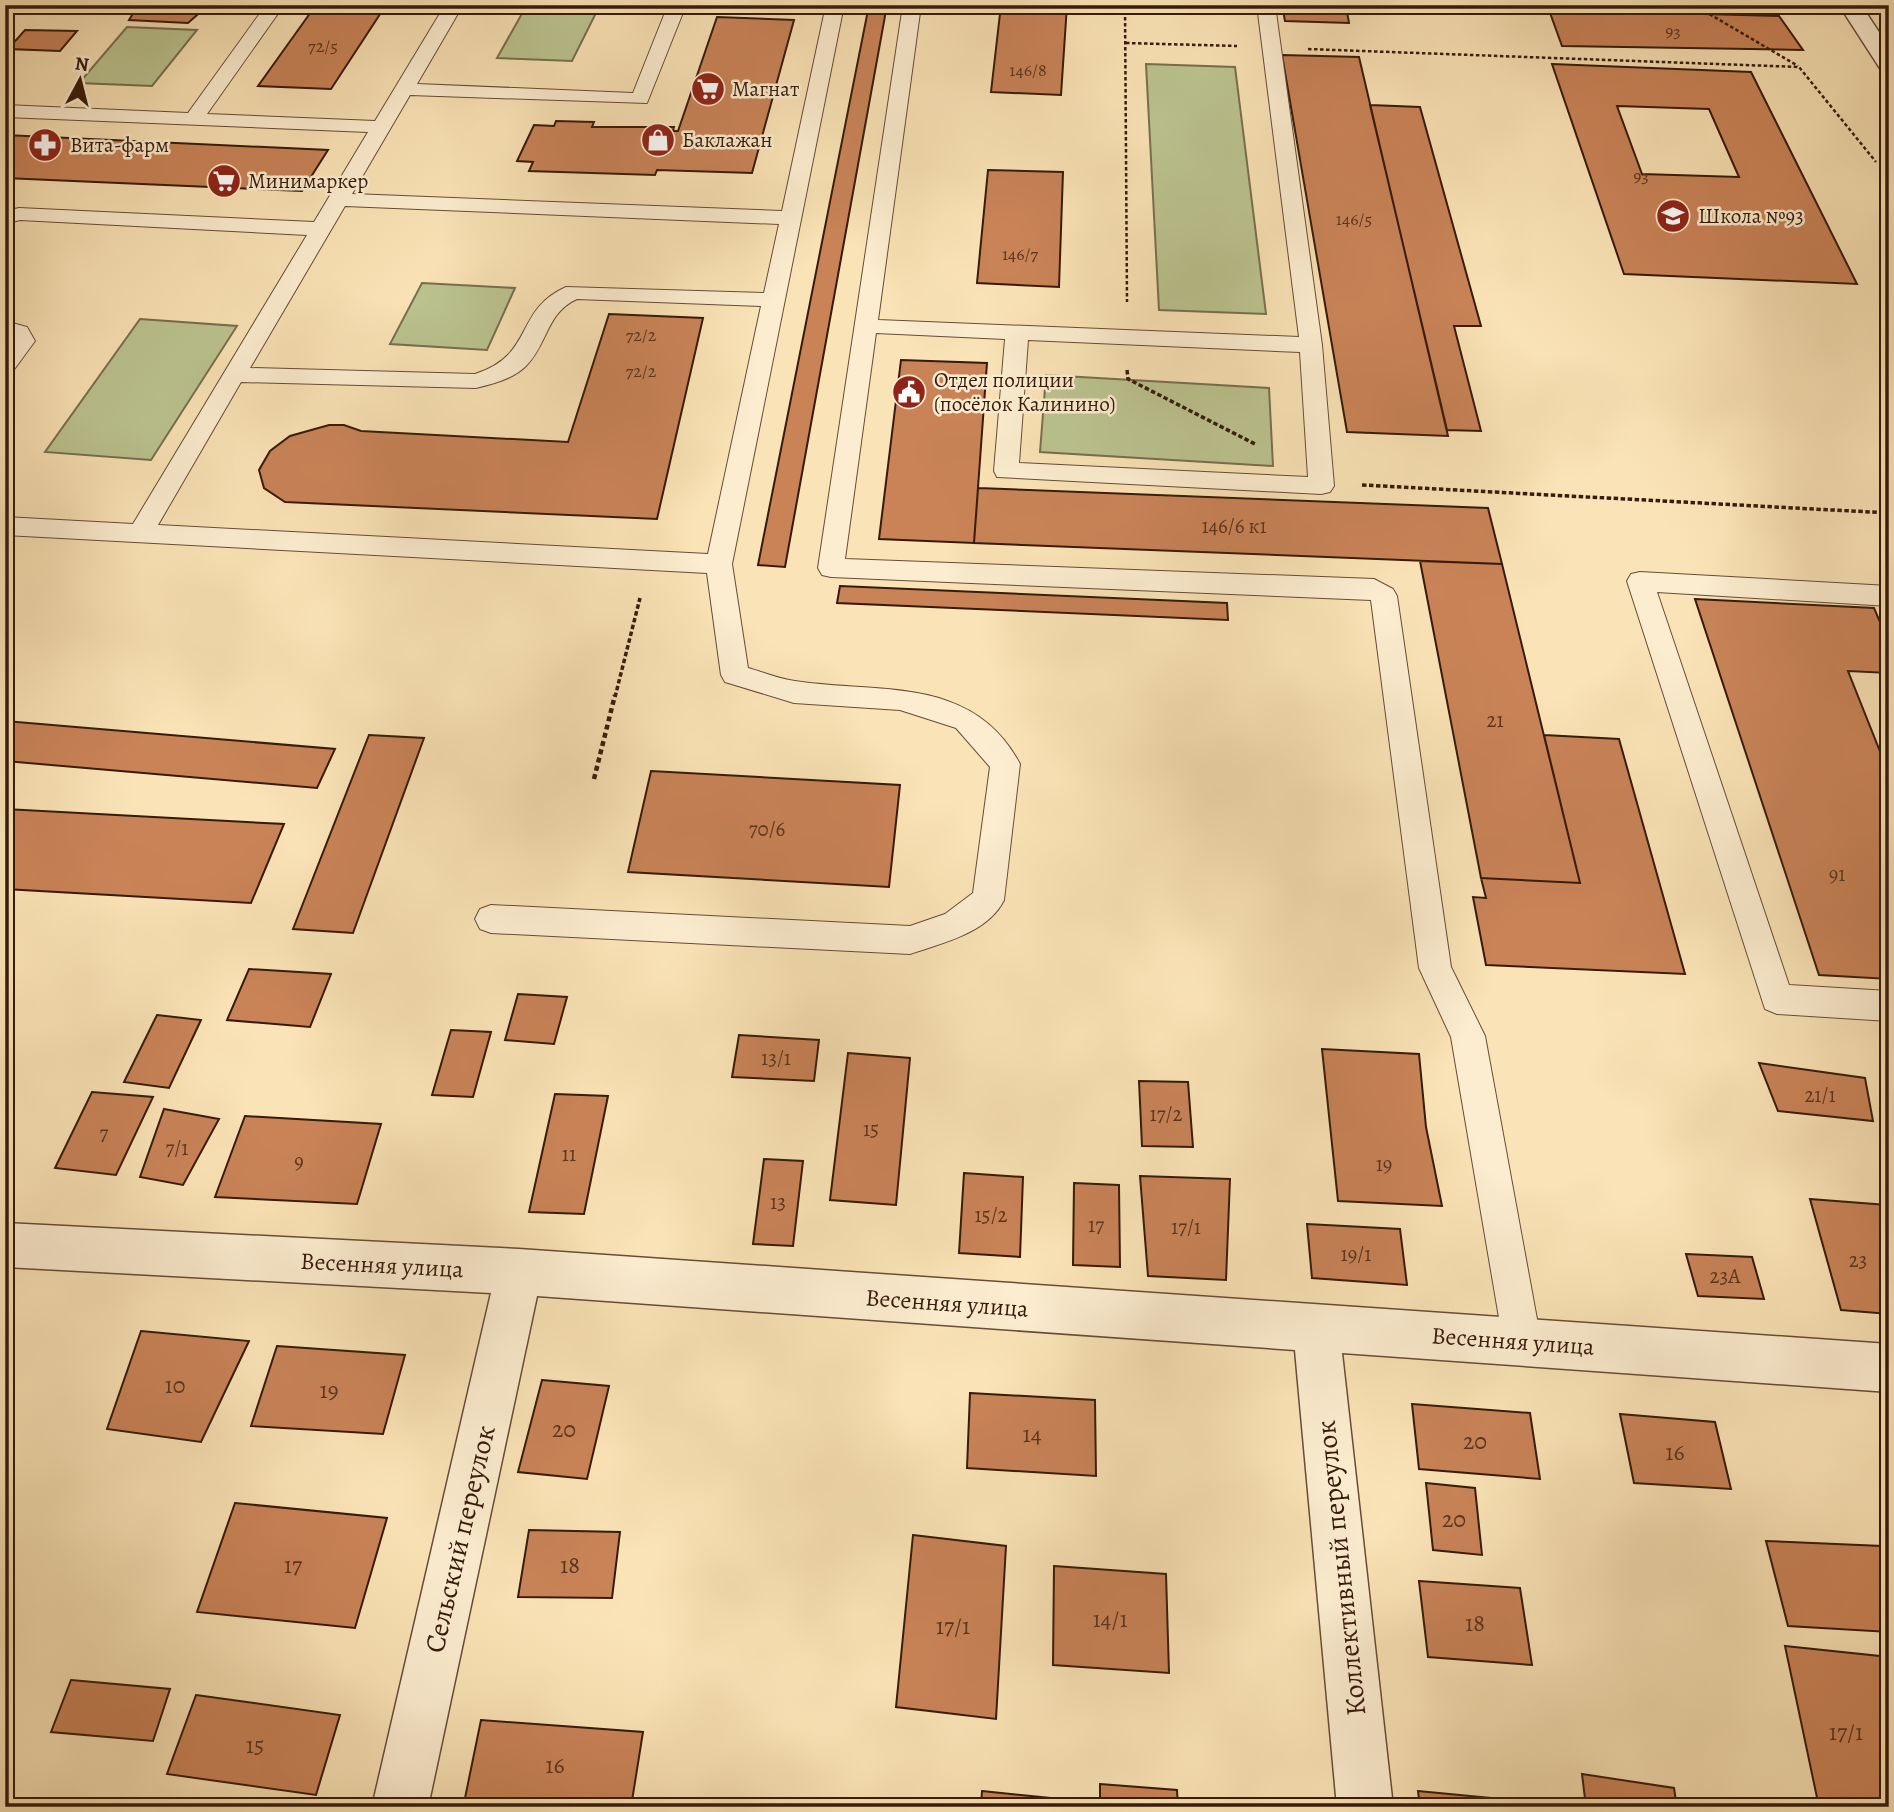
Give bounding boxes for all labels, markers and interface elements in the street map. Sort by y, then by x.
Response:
house number: 93 [1665,19,1681,43]
house number: 72/5 [308,34,338,58]
north arrow [46,46,116,116]
text: N [73,50,91,78]
house number: 146/8 [1009,58,1047,82]
supermarket icon: Магнат [689,70,727,108]
place label: Магнат [732,75,799,103]
shop icon: Баклажан [639,121,677,159]
pharmacy icon: Вита-фарм [26,126,64,164]
place label: Баклажан [682,126,773,154]
place label: Вита-фарм [70,131,169,159]
supermarket icon: Минимаркер [205,162,243,200]
house number: 93 [1633,164,1649,188]
place label: Минимаркер [248,167,368,195]
school or university icon: Школа №93 [1654,197,1692,235]
place label: Школа №93 [1698,202,1804,230]
house number: 146/5 [1336,207,1372,231]
house number: 146/7 [1002,242,1038,266]
house number: 72/2 [626,323,657,347]
house number: 72/2 [626,359,657,383]
place label: Отдел полиции (посёлок Калинино) [934,366,1116,418]
public building icon: Отдел полиции (посёлок Калинино) [890,373,928,411]
house number: 146/6 к1 [1201,512,1267,540]
house number: 21 [1486,706,1504,734]
house number: 70/6 [749,815,786,843]
house number: 91 [1829,860,1845,888]
house number: 13/1 [761,1044,791,1072]
house number: 21/1 [1804,1081,1836,1109]
house number: 17/2 [1150,1100,1182,1128]
house number: 15 [863,1115,879,1143]
house number: 7 [100,1119,109,1147]
house number: 7/1 [166,1134,188,1162]
house number: 11 [562,1140,576,1168]
house number: 9 [294,1147,304,1175]
house number: 19 [1376,1150,1392,1178]
house number: 13 [770,1188,786,1216]
house number: 15/2 [974,1201,1008,1229]
house number: 17 [1088,1211,1104,1239]
house number: 17/1 [1171,1213,1201,1241]
house number: 19/1 [1341,1240,1371,1268]
street label: Весенняя улица [300,1245,464,1285]
house number: 23 [1849,1246,1867,1274]
house number: 23А [1710,1262,1741,1290]
street label: Весенняя улица [865,1281,1029,1325]
street label: Весенняя улица [1431,1319,1595,1363]
house number: 10 [165,1369,186,1401]
house number: 19 [319,1374,339,1406]
house number: 20 [552,1413,576,1445]
house number: 14 [1022,1418,1042,1450]
street label: Коллективный переулок [1307,1418,1375,1718]
street label: Сельский переулок [415,1422,505,1656]
house number: 20 [1463,1425,1487,1457]
house number: 16 [1665,1436,1685,1468]
house number: 20 [1442,1503,1466,1535]
house number: 17 [284,1549,303,1581]
house number: 18 [560,1549,580,1581]
house number: 14/1 [1092,1603,1128,1635]
house number: 18 [1465,1607,1485,1639]
house number: 17/1 [936,1610,970,1642]
house number: 17/1 [1829,1716,1863,1748]
house number: 15 [246,1729,264,1761]
house number: 16 [545,1749,565,1781]

